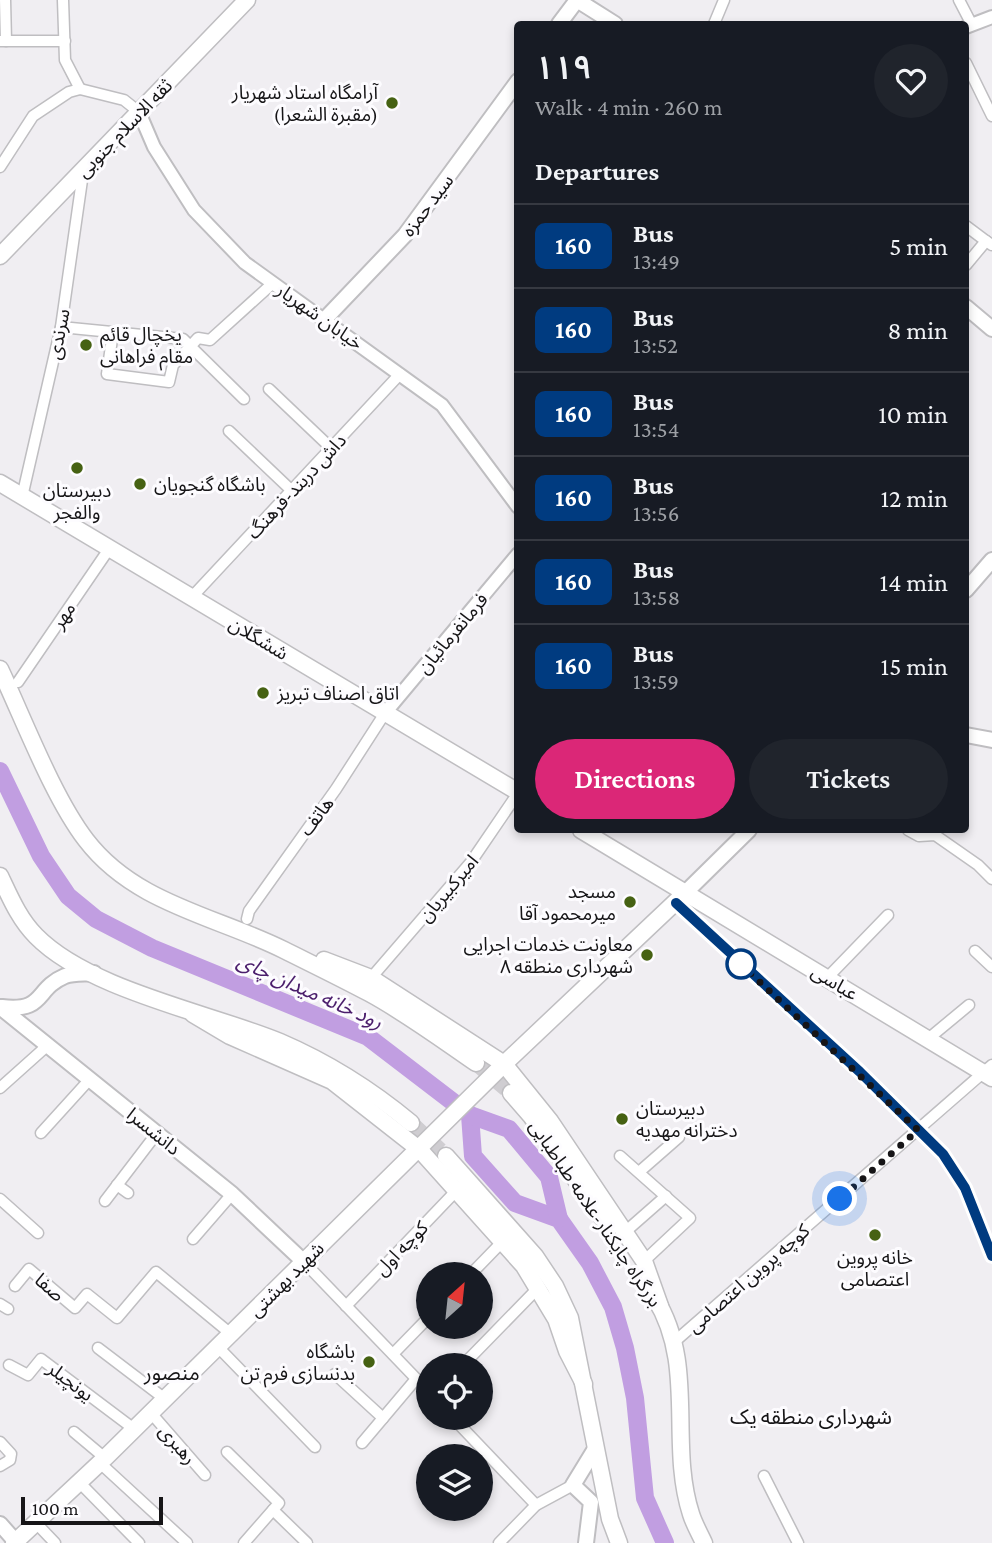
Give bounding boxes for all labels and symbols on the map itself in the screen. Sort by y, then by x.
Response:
street label: ثقه الاسلام جنوبی [72,75,179,185]
place label: آرامگاه استاد شهریار (مقبرة الشعرا) [231,82,379,126]
marker: آرامگاه استاد شهریار (مقبرة الشعرا) [384,95,400,111]
street label: سید حمزه [397,170,458,241]
street label: خیابان شهریار [271,278,367,355]
street label: سرندی [43,307,75,362]
place label: یخچال قائم مقام فراهانی [100,324,193,371]
marker: یخچال قائم مقام فراهانی [78,337,94,353]
street label: داش دربند-فرهنگ [242,430,351,544]
marker: دبیرستان والفجر [69,460,85,476]
place label: باشگاه گنجویان [154,474,266,496]
marker: باشگاه گنجویان [132,476,148,492]
place label: دبیرستان والفجر [43,480,111,524]
street label: فرمانفرمائیان [413,589,493,678]
street label: مهر [47,598,81,634]
street label: ششگلان [225,613,292,664]
place label: اتاق اصناف تبریز [276,683,399,705]
marker: اتاق اصناف تبریز [255,685,271,701]
street label: هاتف [295,793,338,840]
street label: امیرکبیریان [414,851,483,927]
place label: مسجد میرمحمود آقا [519,881,616,925]
marker: مسجد میرمحمود آقا [622,894,638,910]
place label: معاونت خدمات اجرایی شهرداری منطقه ۸ [463,934,633,978]
marker: معاونت خدمات اجرایی شهرداری منطقه ۸ [639,947,655,963]
water label: رود خانه میدان چای [233,948,387,1036]
unlabelled marker [726,949,756,979]
street label: عباسى [807,960,862,1005]
place label: دبیرستان دخترانه مهدیه [636,1098,737,1142]
street label: دانشسرا [122,1104,185,1160]
marker: دبیرستان دخترانه مهدیه [614,1111,630,1127]
street label: بزرگراه چایکنار-علامه طباطبایی [523,1116,666,1312]
your location [822,1181,857,1216]
street label: کوچه اول [371,1216,434,1281]
street label: کوچه پروین اعتصامی [683,1219,816,1339]
marker: خانه پروین اعتصامی [867,1227,883,1243]
street label: شهید بهشتى [245,1238,329,1322]
place label: خانه پروین اعتصامی [837,1247,913,1291]
north arrow [416,1262,494,1339]
street label: صفا [31,1269,69,1306]
place label: باشگاه بدنسازی فرم تن [240,1341,355,1388]
marker: باشگاه بدنسازی فرم تن [361,1354,377,1370]
street label: یونچیلر [42,1357,98,1407]
district label: منصور [143,1361,200,1385]
district label: شهرداری منطقه یک [730,1405,892,1429]
street label: رهبری [154,1420,201,1469]
scale bar [21,1494,163,1526]

